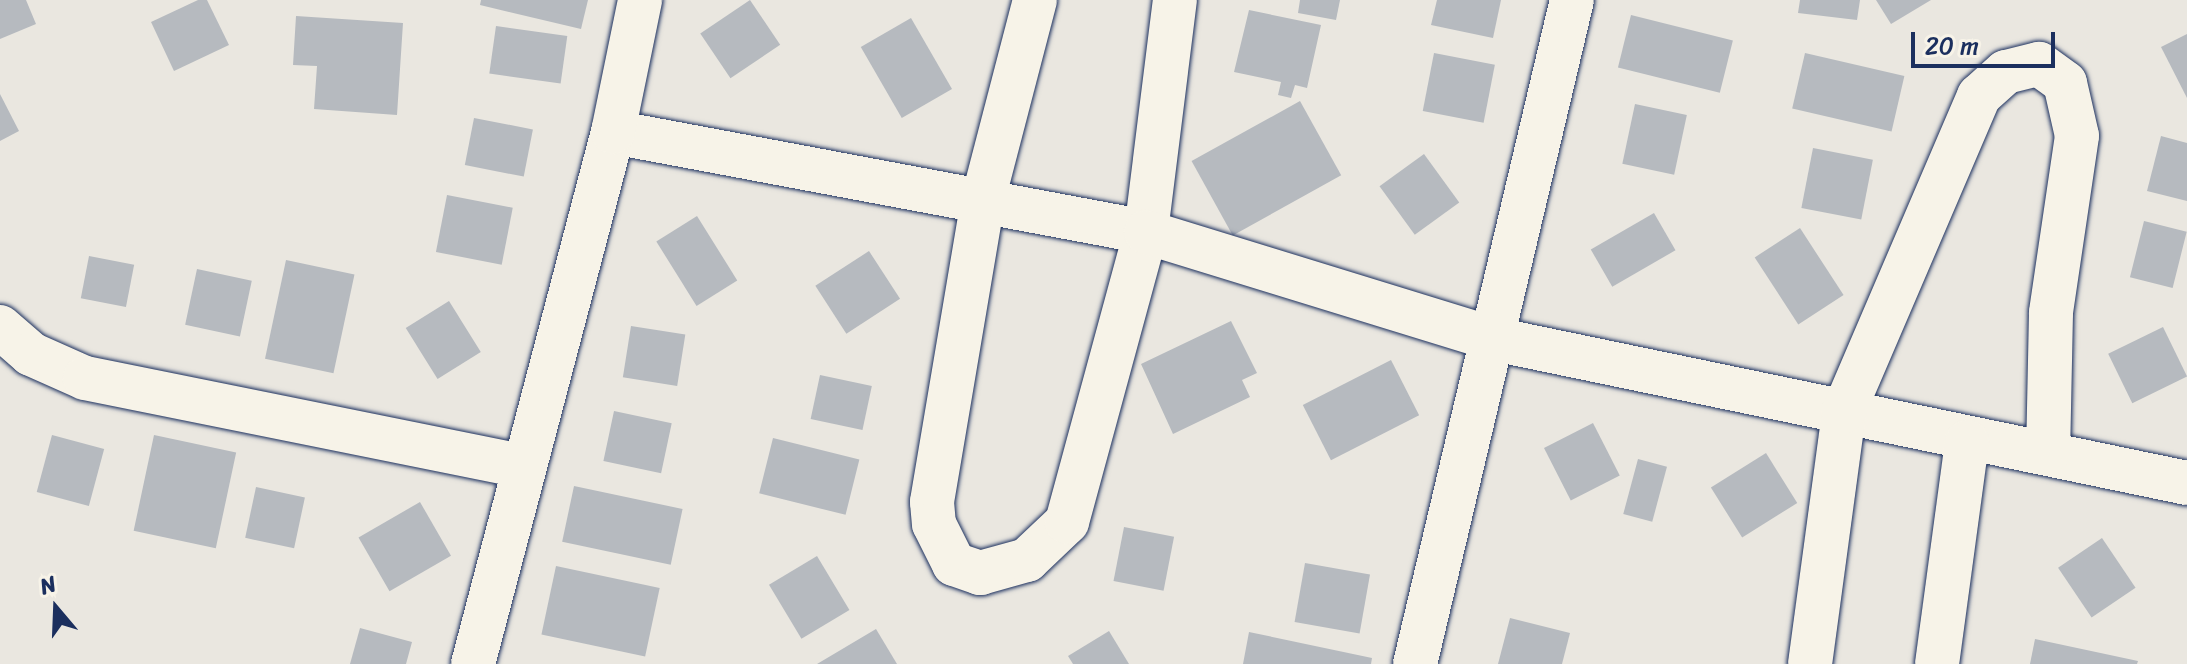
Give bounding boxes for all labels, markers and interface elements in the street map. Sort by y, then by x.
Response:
scale bar [1915,16,2059,66]
text: 20 m [1925,25,1979,67]
text: N [34,564,62,606]
north arrow [16,568,96,648]

